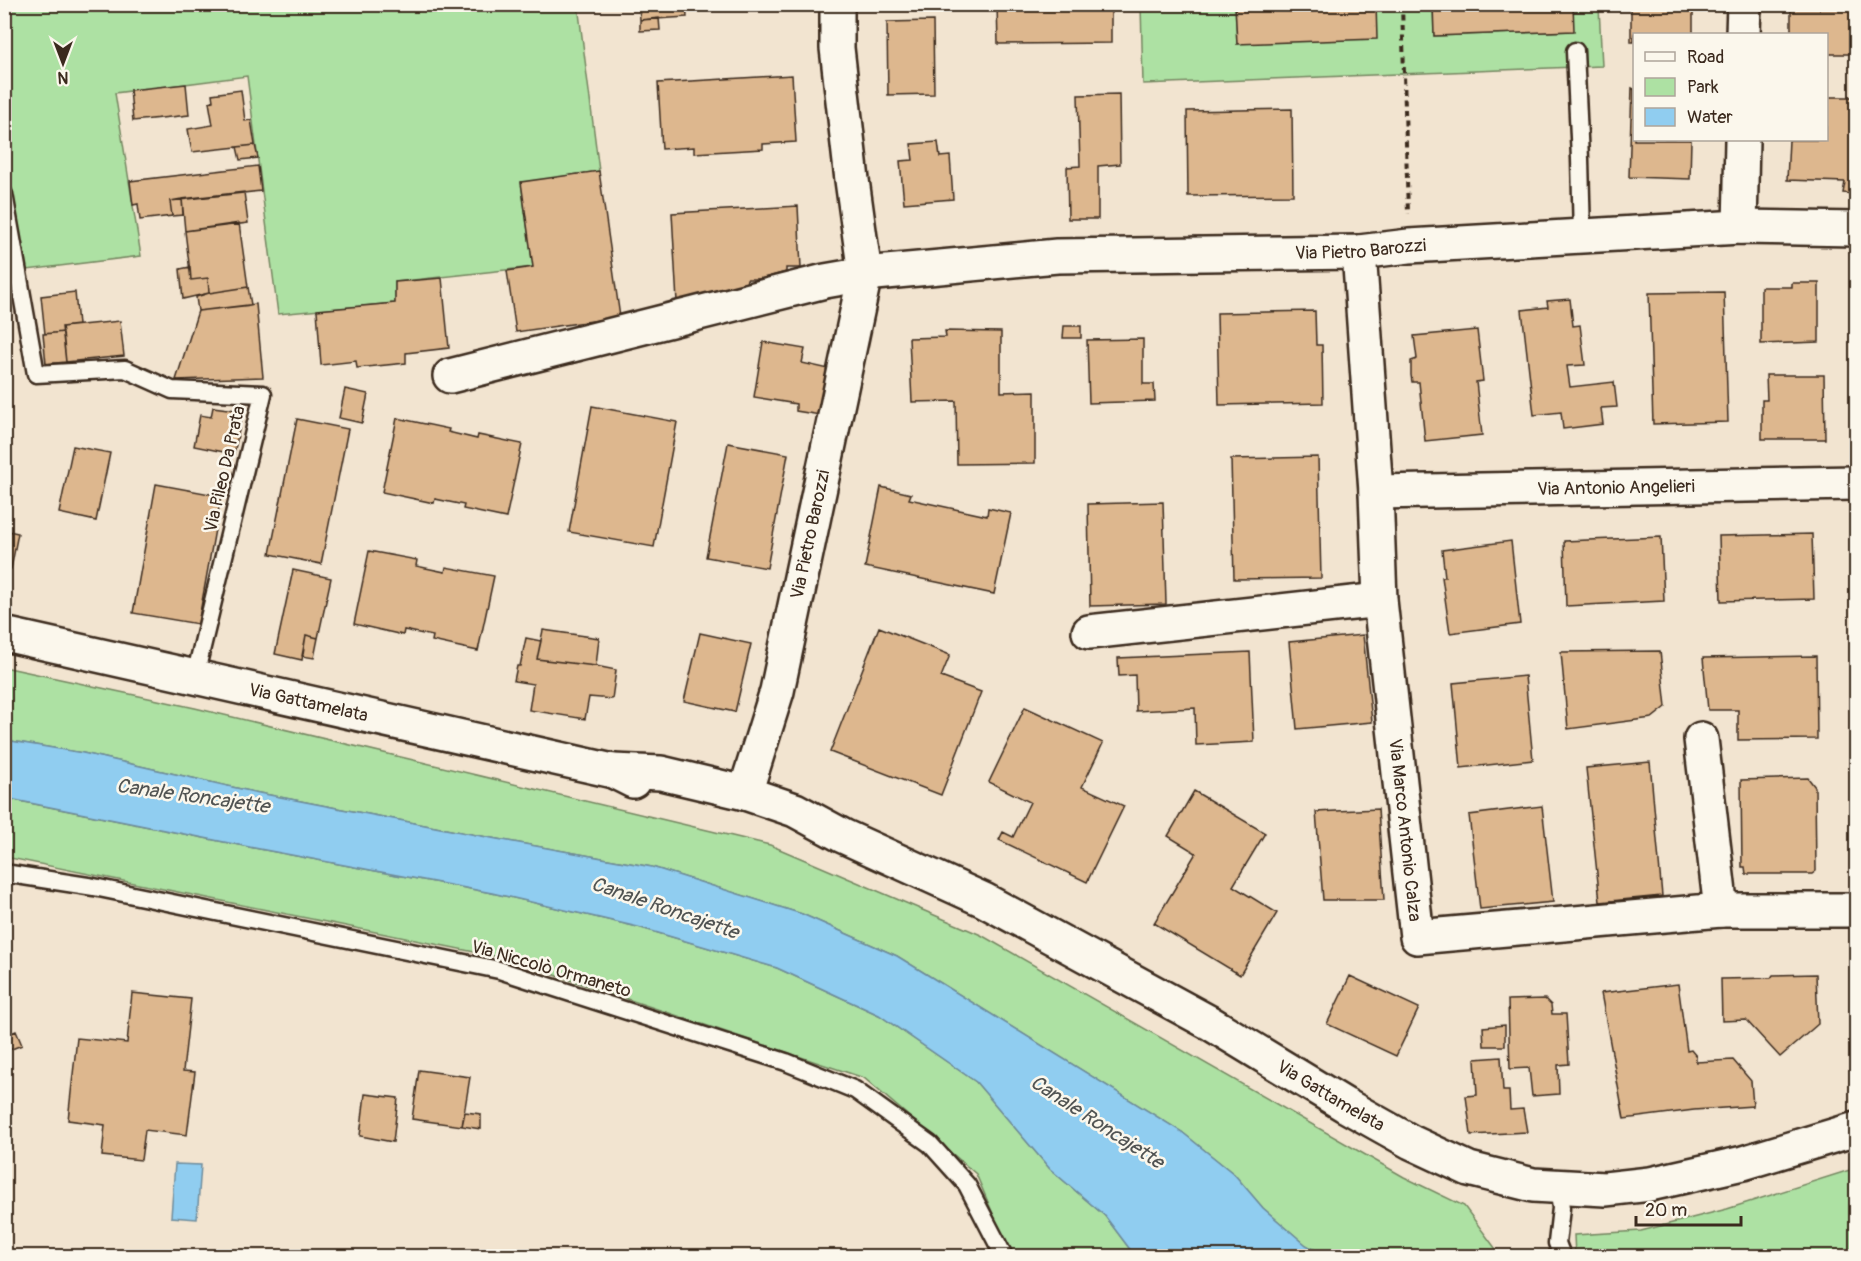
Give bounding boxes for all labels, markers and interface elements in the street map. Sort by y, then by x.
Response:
north arrow [33,33,93,93]
legend [1633,33,1828,141]
text: Road [1687,46,1724,69]
text: N [57,67,68,87]
text: Park [1687,76,1719,99]
text: Water [1687,106,1733,129]
street label: Via Pietro Barozzi [1295,234,1427,264]
street label: Via Pileo Da Prata [199,403,251,535]
street label: Via Pietro Barozzi [785,468,835,601]
street label: Via Antonio Angelieri [1537,475,1695,500]
street label: Via Gattamelata [247,678,370,727]
street label: Via Marco Antonio Calza [1384,737,1427,923]
water label: Canale Roncajette [115,773,273,819]
water label: Canale Roncajette [588,871,744,946]
street label: Via Niccolò Ormaneto [468,935,634,1003]
street label: Via Gattamelata [1273,1055,1389,1137]
water label: Canale Roncajette [1026,1070,1170,1176]
scale bar [1636,1189,1741,1227]
text: 20 m [1645,1199,1687,1222]

